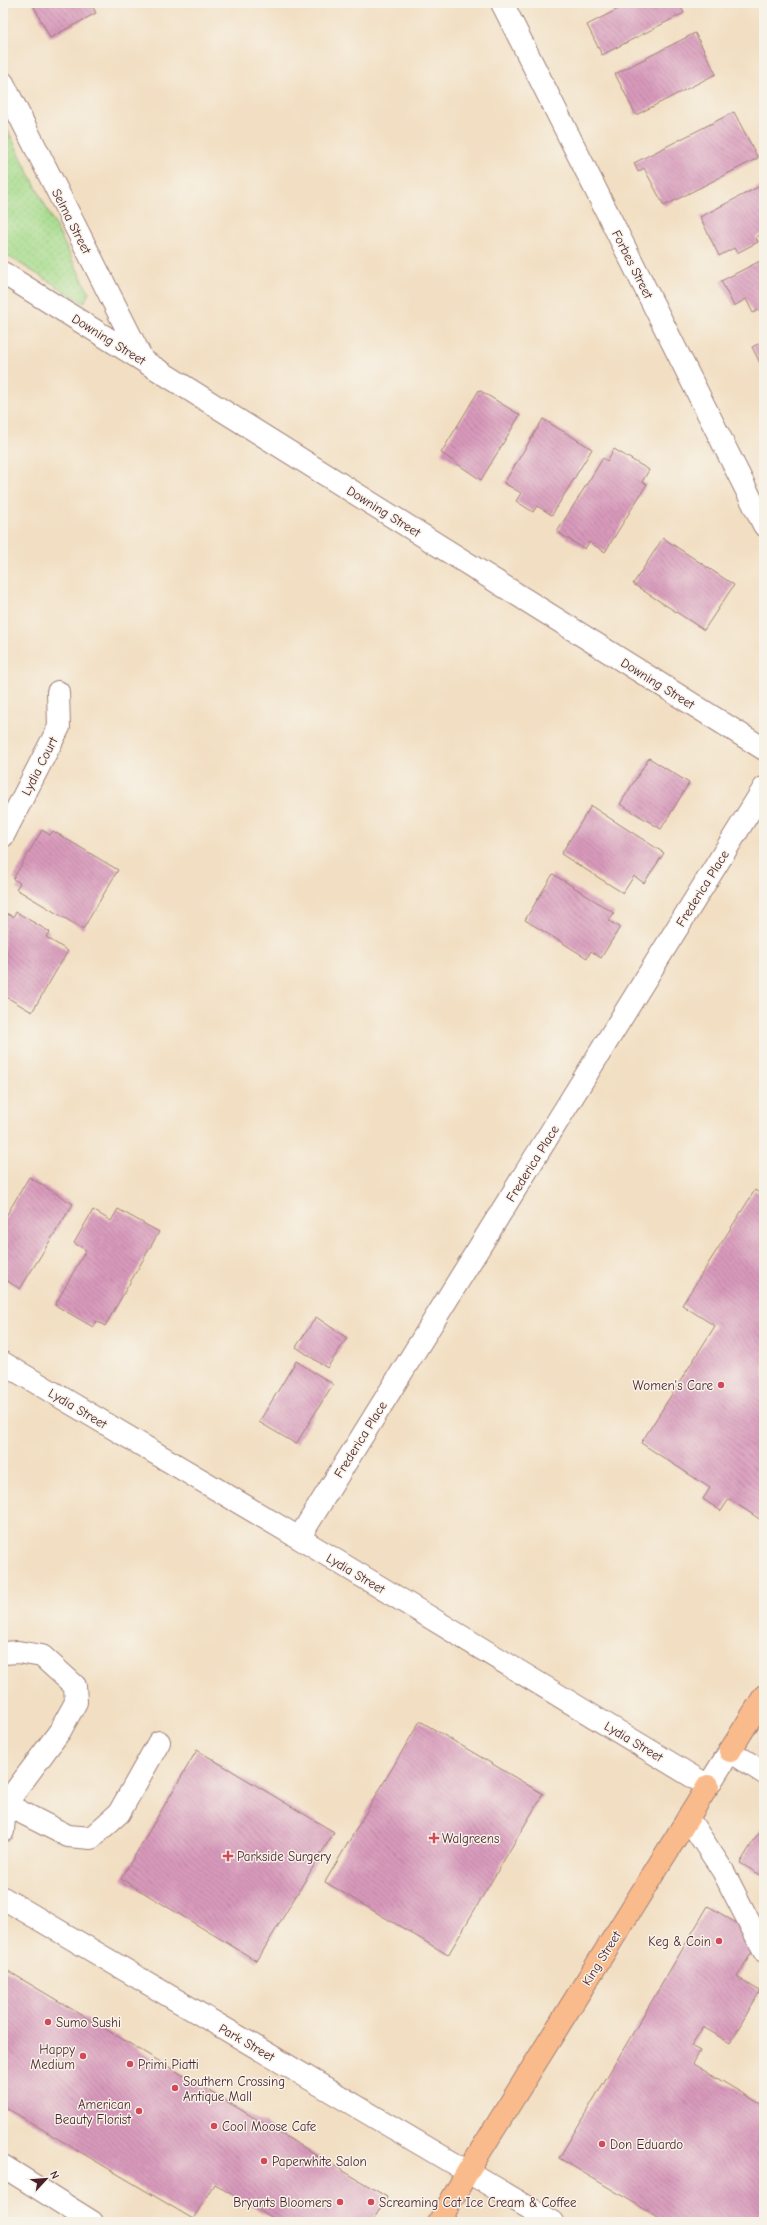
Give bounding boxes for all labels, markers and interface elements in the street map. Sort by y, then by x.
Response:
street label: Selma Street [49,186,95,257]
street label: Forbes Street [609,228,657,302]
street label: Downing Street [69,311,149,369]
street label: Downing Street [344,483,424,541]
street label: Downing Street [618,655,698,713]
street label: Lydia Court [18,733,61,798]
street label: Frederica Place [673,847,732,929]
street label: Frederica Place [503,1122,562,1204]
place label: Women's Care [633,1378,713,1393]
marker: Women's Care [716,1380,726,1390]
street label: Lydia Street [46,1385,111,1432]
street label: Frederica Place [331,1398,390,1480]
street label: Lydia Street [324,1550,389,1597]
street label: Lydia Street [602,1718,667,1765]
place label: Walgreens [442,1831,499,1846]
marker: Walgreens [429,1833,439,1843]
place label: Parkside Surgery [237,1849,331,1864]
marker: Parkside Surgery [222,1850,234,1862]
street label: King Street [579,1927,625,1988]
place label: Keg & Coin [648,1934,711,1949]
marker: Keg & Coin [714,1936,724,1946]
place label: Sumo Sushi [56,2015,121,2030]
marker: Sumo Sushi [43,2017,53,2027]
street label: Park Street [216,2020,278,2065]
place label: Happy Medium [30,2042,75,2072]
marker: Happy Medium [78,2051,88,2061]
place label: Primi Piatti [138,2057,199,2072]
marker: Primi Piatti [125,2059,135,2069]
place label: Southern Crossing Antique Mall [183,2074,285,2104]
marker: Southern Crossing Antique Mall [170,2083,180,2093]
place label: American Beauty Florist [55,2097,132,2127]
marker: American Beauty Florist [134,2106,144,2116]
place label: Cool Moose Cafe [222,2119,317,2134]
marker: Cool Moose Cafe [209,2121,219,2131]
place label: Don Eduardo [610,2137,683,2152]
marker: Don Eduardo [597,2139,607,2149]
place label: Paperwhite Salon [272,2154,367,2169]
marker: Paperwhite Salon [259,2156,269,2166]
north arrow [26,2159,66,2199]
text: N [47,2169,62,2181]
place label: Bryants Bloomers [233,2195,332,2210]
place label: Screaming Cat Ice Cream & Coffee [379,2195,577,2210]
marker: Bryants Bloomers [335,2197,345,2207]
marker: Screaming Cat Ice Cream & Coffee [366,2197,376,2207]

